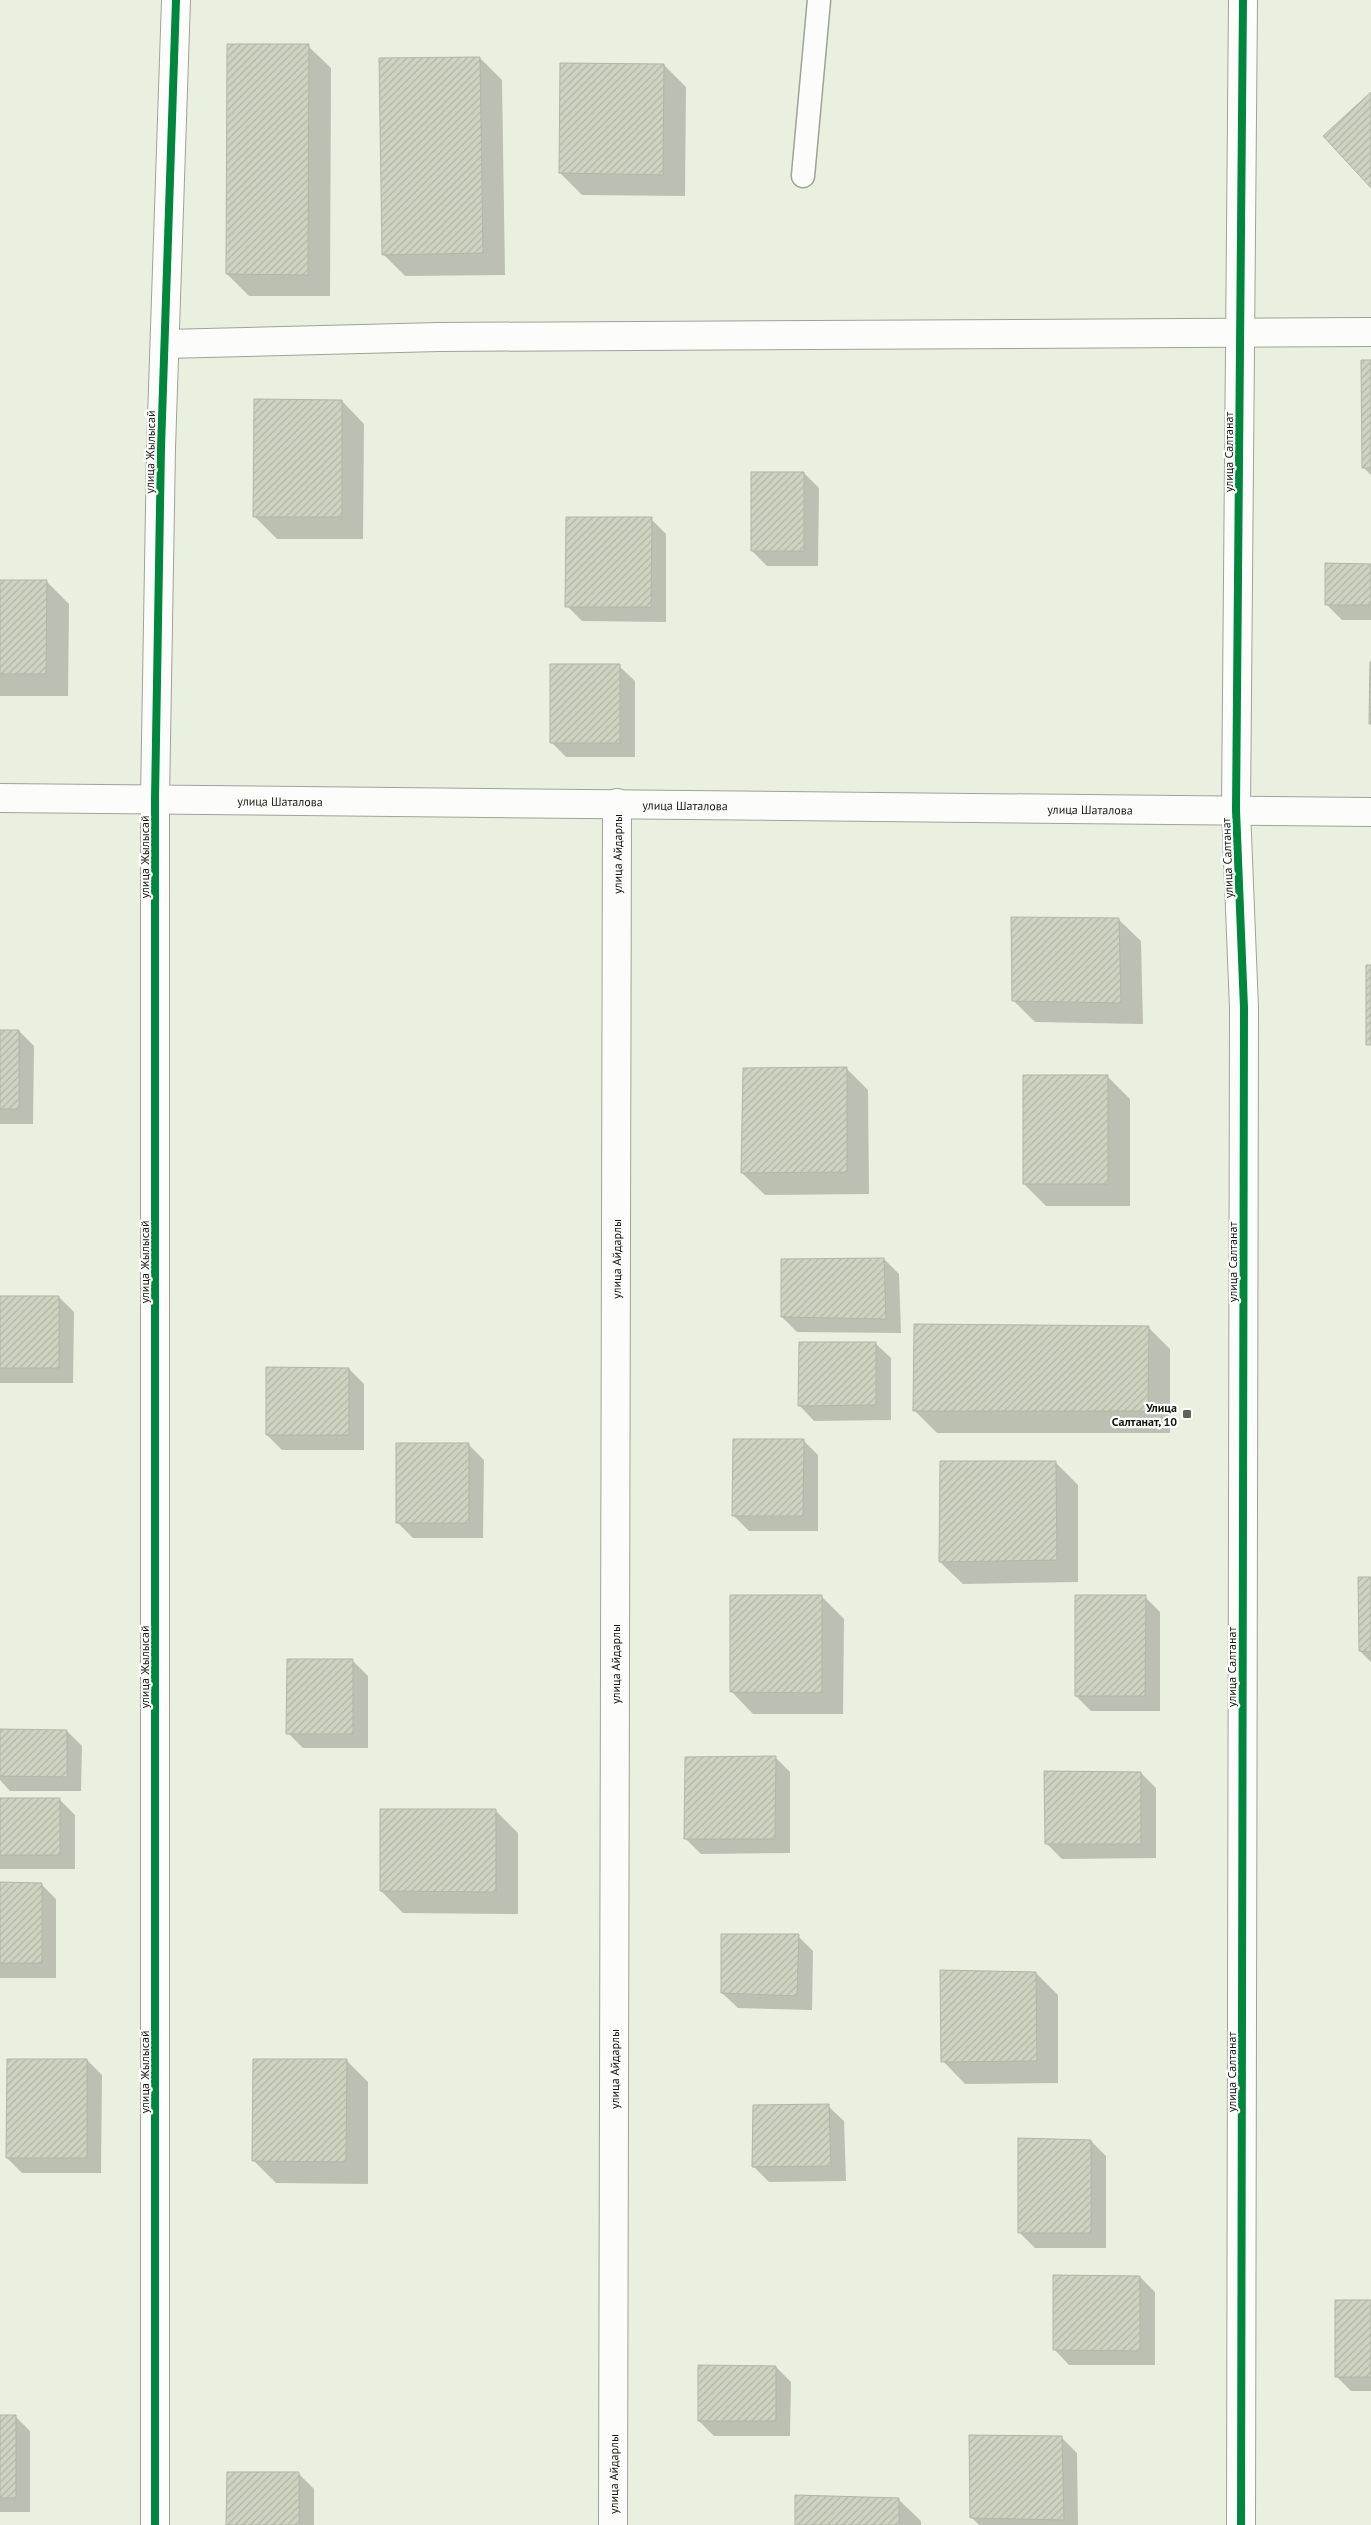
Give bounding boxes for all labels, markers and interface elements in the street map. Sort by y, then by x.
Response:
street label: улица Жылысай [142,410,158,494]
street label: улица Салтанат [1221,412,1236,492]
street label: улица Шаталова [237,793,323,809]
street label: улица Шаталова [642,797,728,813]
street label: улица Шаталова [1047,801,1133,817]
street label: улица Айдарлы [609,814,624,894]
street label: улица Жылысай [137,815,152,899]
street label: улица Салтанат [1218,817,1236,899]
street label: улица Айдарлы [608,1219,624,1299]
street label: улица Жылысай [137,1220,152,1304]
street label: улица Салтанат [1225,1222,1240,1302]
place label: Улица Салтанат, 10 [1112,1400,1177,1429]
marker: Улица Салтанат, 10 [1181,1408,1193,1420]
street label: улица Айдарлы [607,1624,623,1704]
street label: улица Жылысай [137,1625,152,1709]
street label: улица Салтанат [1224,1627,1239,1707]
street label: улица Айдарлы [606,2029,622,2109]
street label: улица Жылысай [137,2030,152,2114]
street label: улица Салтанат [1224,2032,1239,2112]
street label: улица Айдарлы [606,2434,621,2514]

